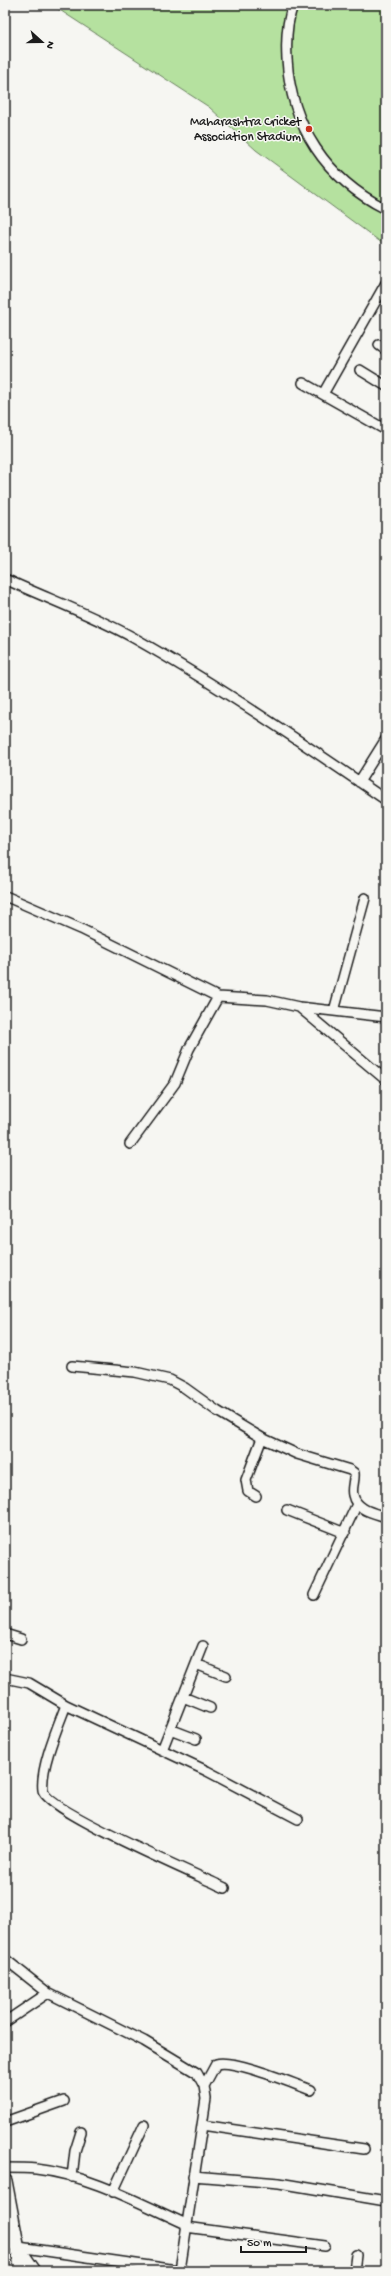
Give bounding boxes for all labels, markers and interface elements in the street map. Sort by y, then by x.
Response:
north arrow [22,22,62,62]
text: N [43,39,56,50]
place label: Maharashtra Cricket Association Stadium [190,115,303,145]
marker: Maharashtra Cricket Association Stadium [304,124,314,134]
scale bar [241,2228,306,2254]
text: 50 m [247,2237,272,2251]

